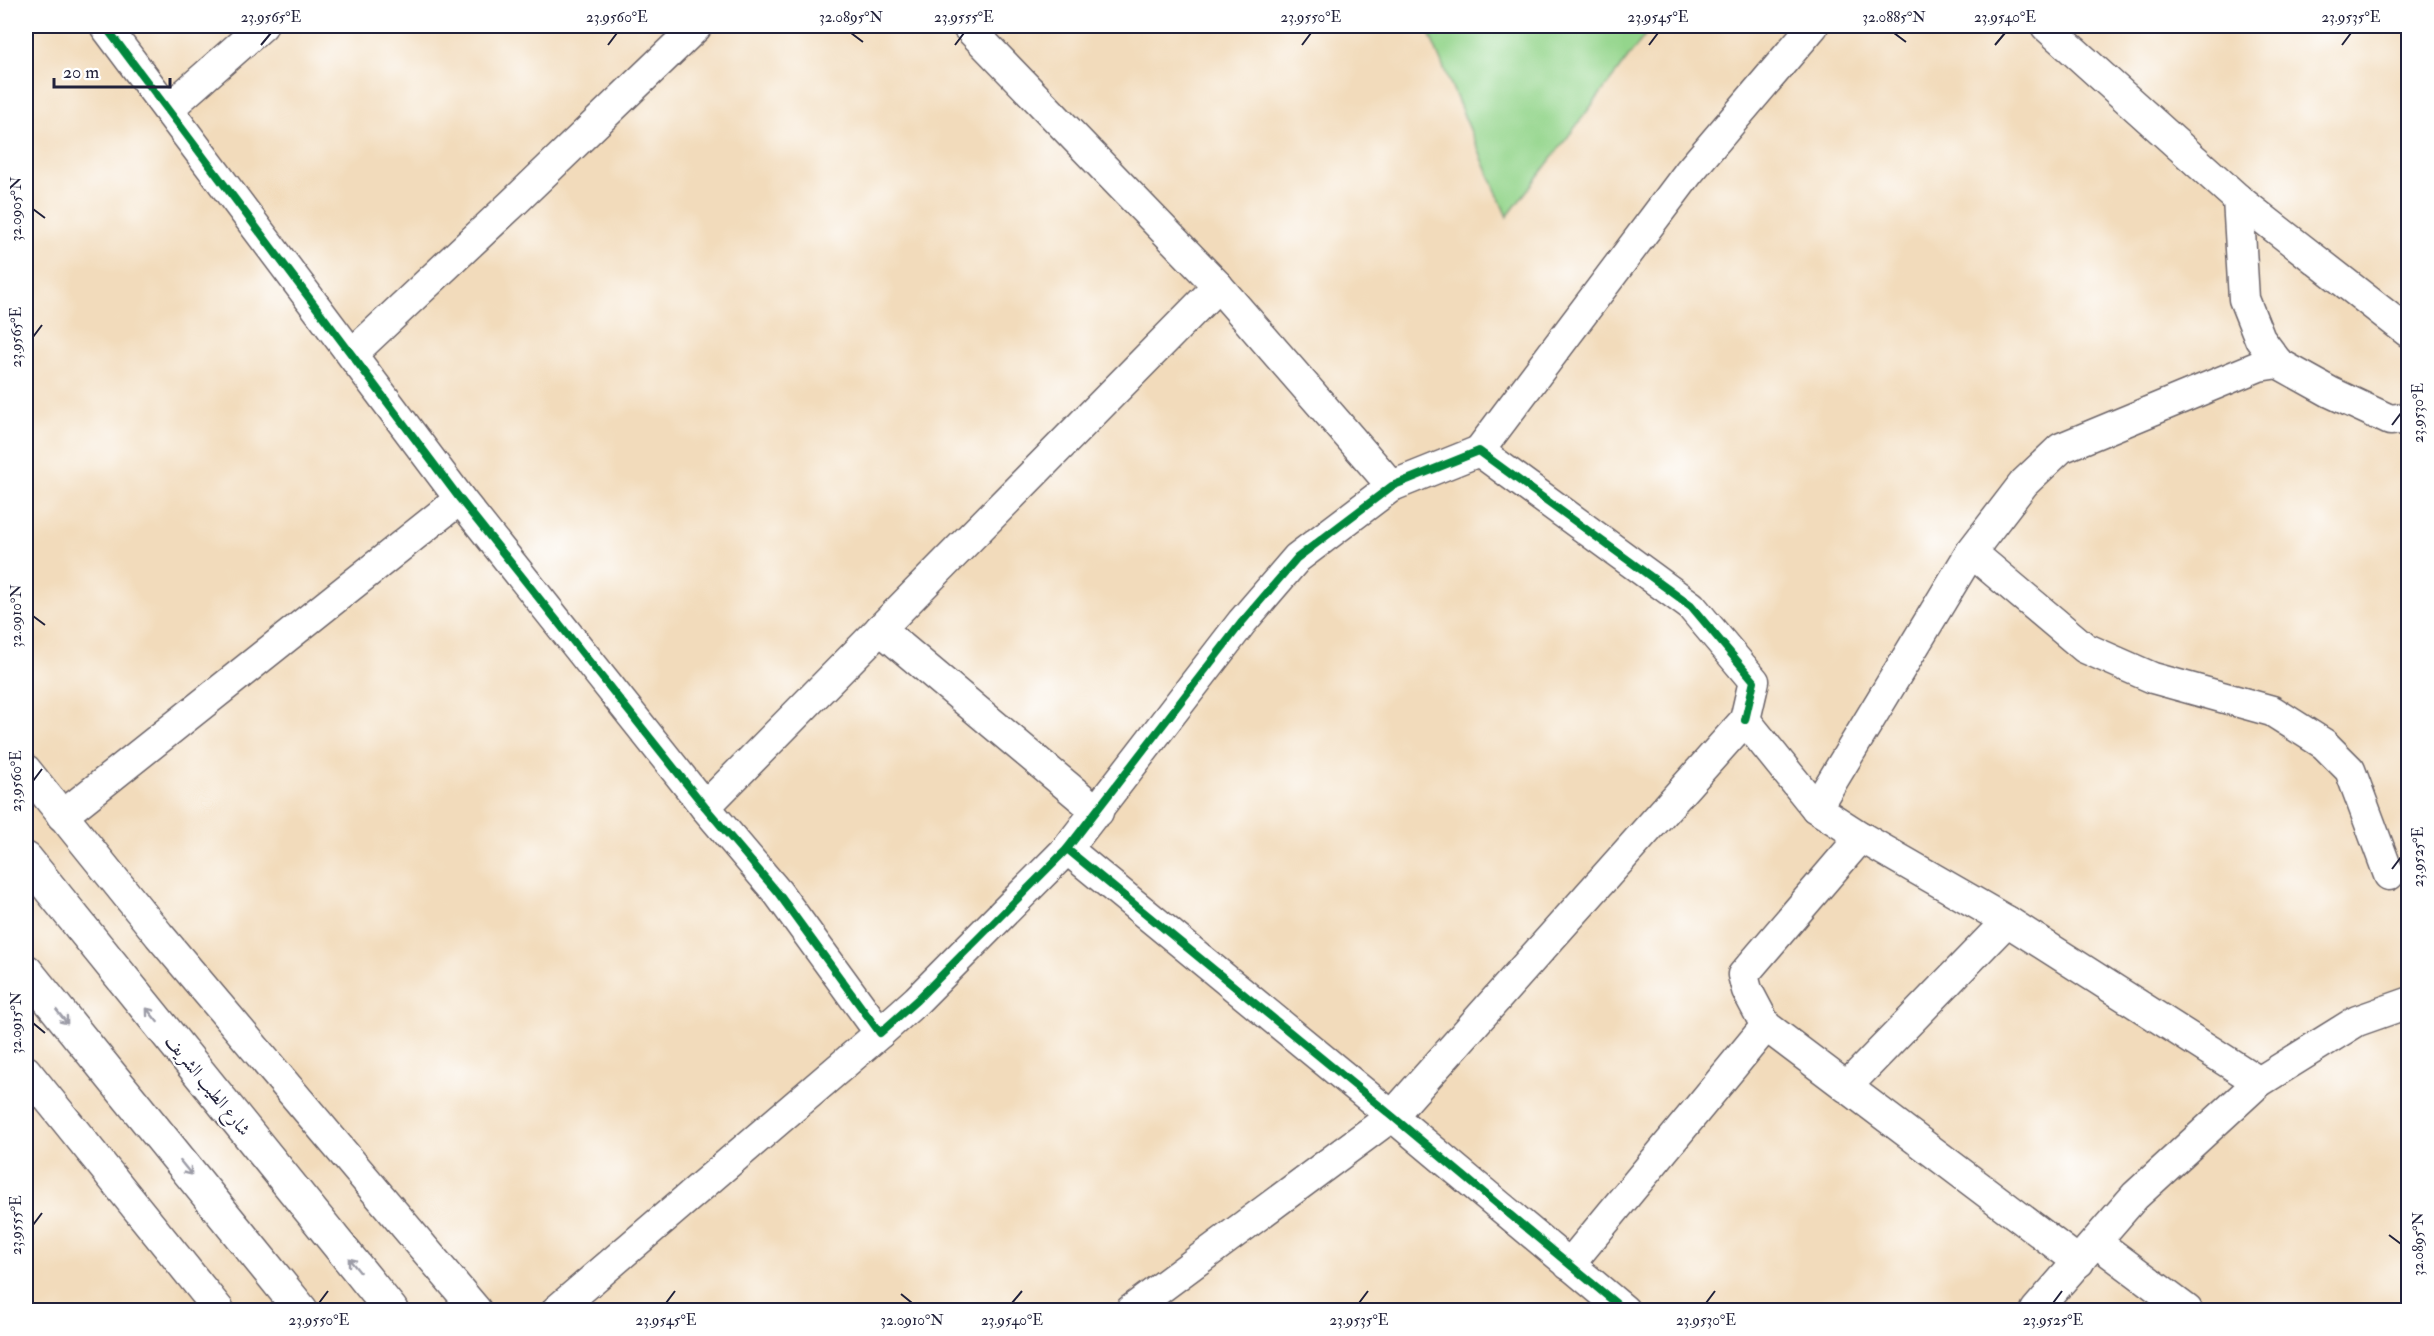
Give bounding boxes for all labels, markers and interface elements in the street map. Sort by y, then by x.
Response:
text: 23.9565°E [241,8,302,27]
text: 23.9560°E [586,8,648,27]
text: 32.0895°N [819,8,884,27]
text: 23.9555°E [934,8,994,27]
text: 23.9550°E [1281,8,1342,27]
text: 23.9545°E [1628,8,1689,27]
text: 32.0885°N [1862,8,1926,27]
text: 23.9540°E [1974,8,2036,27]
text: 23.9535°E [2322,8,2381,27]
scale bar [54,51,170,89]
text: 20 m [63,61,99,84]
text: 32.0905°N [7,176,26,241]
text: 23.9565°E [7,306,26,367]
text: 23.9530°E [2409,383,2428,443]
text: 32.0910°N [7,584,26,648]
text: 23.9560°E [7,750,26,812]
text: 23.9525°E [2409,826,2428,887]
text: 32.0915°N [7,991,26,1054]
one-way arrow [146,1007,159,1023]
one-way arrow [56,1009,69,1025]
street label: شارع الطيب الشريف [157,1030,255,1142]
one-way arrow [179,1160,192,1176]
text: 23.9555°E [7,1195,26,1255]
text: 32.0895°N [2409,1211,2428,1276]
one-way arrow [347,1257,360,1273]
text: 23.9550°E [289,1311,350,1330]
text: 23.9545°E [636,1311,697,1330]
text: 32.0910°N [880,1311,944,1330]
text: 23.9540°E [981,1311,1043,1330]
text: 23.9535°E [1330,1311,1389,1330]
text: 23.9530°E [1676,1311,1736,1330]
text: 23.9525°E [2023,1311,2084,1330]

